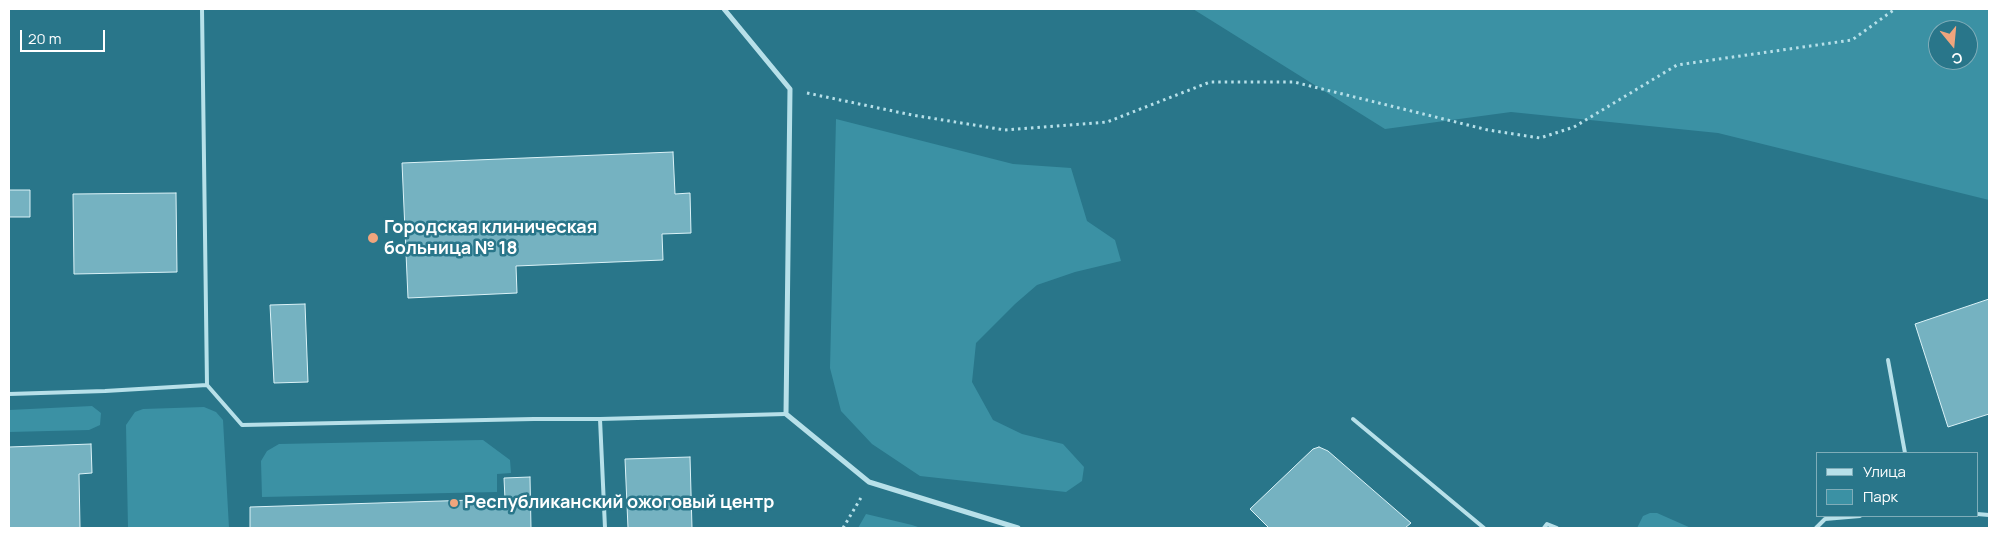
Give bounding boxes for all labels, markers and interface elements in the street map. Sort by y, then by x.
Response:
scale bar [22,20,108,52]
north arrow [1928,20,1978,70]
text: 20 m [28,28,61,49]
text: С [1950,48,1965,69]
place label: Городская клиническая больница № 18 [384,217,597,260]
marker: Городская клиническая больница № 18 [366,231,380,245]
legend [1816,452,1978,517]
text: Улица [1863,461,1906,482]
text: Парк [1863,486,1898,507]
place label: Республиканский ожоговый центр [464,492,774,514]
marker: Республиканский ожоговый центр [448,497,460,509]

